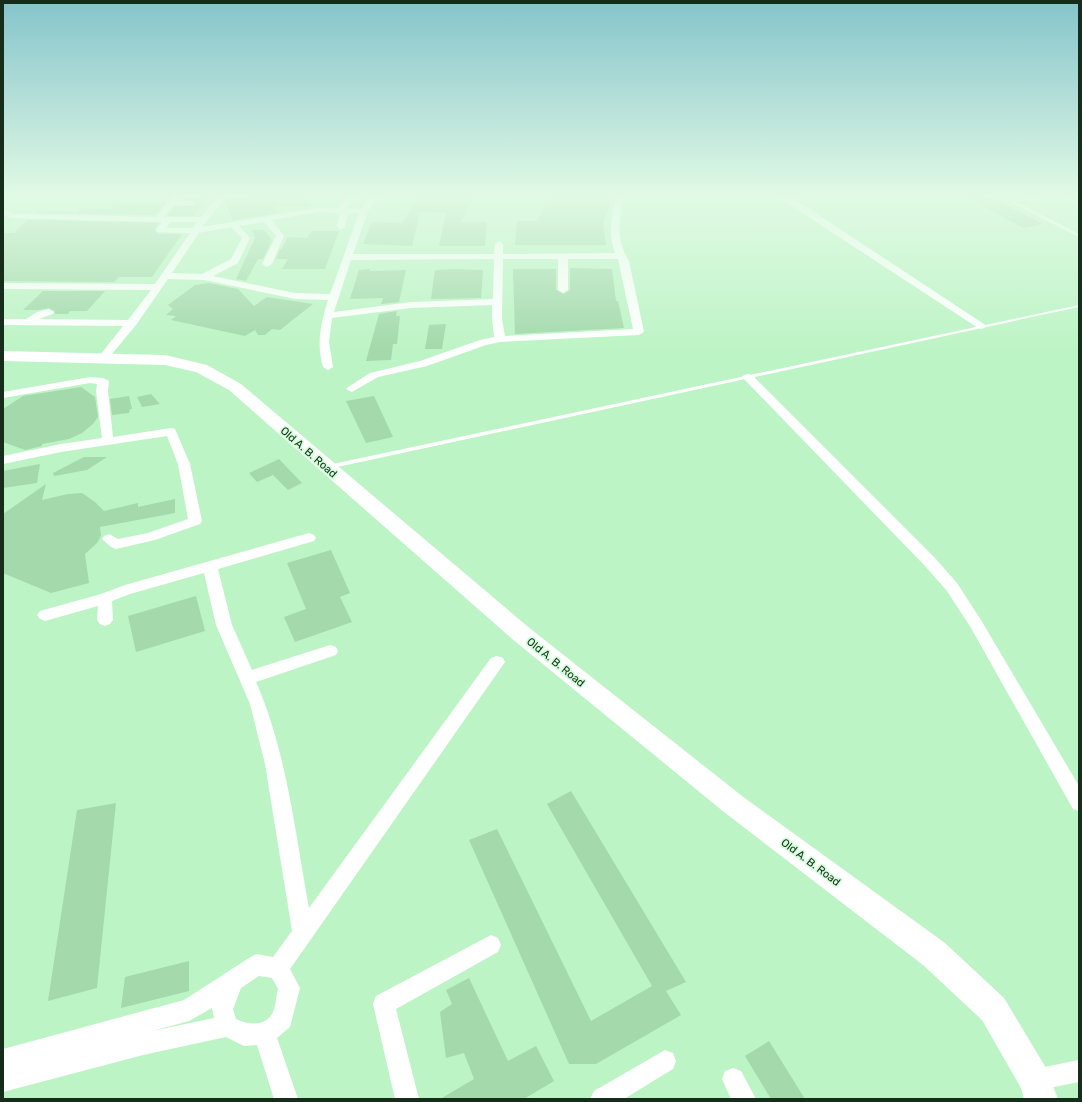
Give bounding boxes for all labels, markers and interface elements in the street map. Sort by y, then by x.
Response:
street label: Old A. B. Road [278,424,340,480]
street label: Old A. B. Road [524,635,587,690]
street label: Old A. B. Road [779,836,843,889]

